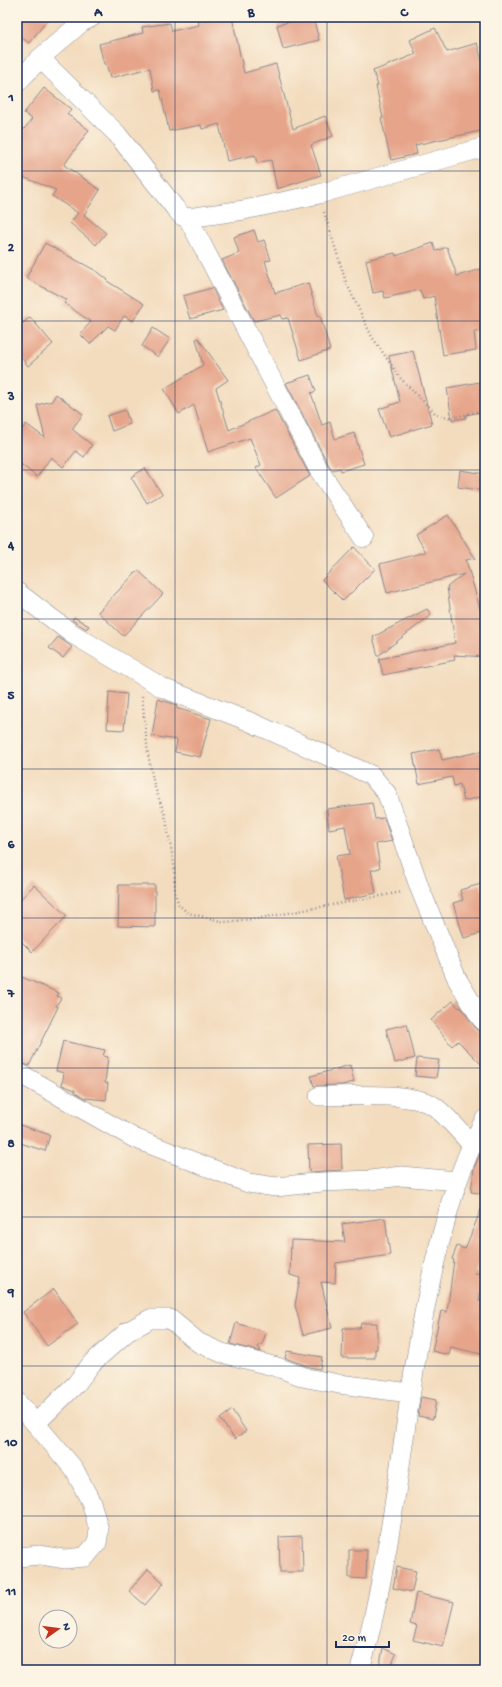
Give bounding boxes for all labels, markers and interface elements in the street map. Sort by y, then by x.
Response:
text: A [93,6,103,21]
text: B [247,6,256,21]
text: C [399,6,409,21]
text: 1 [7,91,14,106]
text: 2 [8,241,15,256]
text: 3 [7,390,15,405]
text: 4 [7,539,15,554]
text: 5 [8,689,15,704]
text: 6 [8,838,15,853]
text: 7 [7,987,16,1002]
text: 8 [7,1137,15,1152]
text: 9 [7,1286,15,1301]
text: 10 [4,1436,18,1451]
text: 11 [5,1585,16,1600]
north arrow [38,1609,78,1649]
text: N [59,1622,72,1632]
scale bar [336,1623,389,1649]
text: 20 m [342,1632,367,1646]

